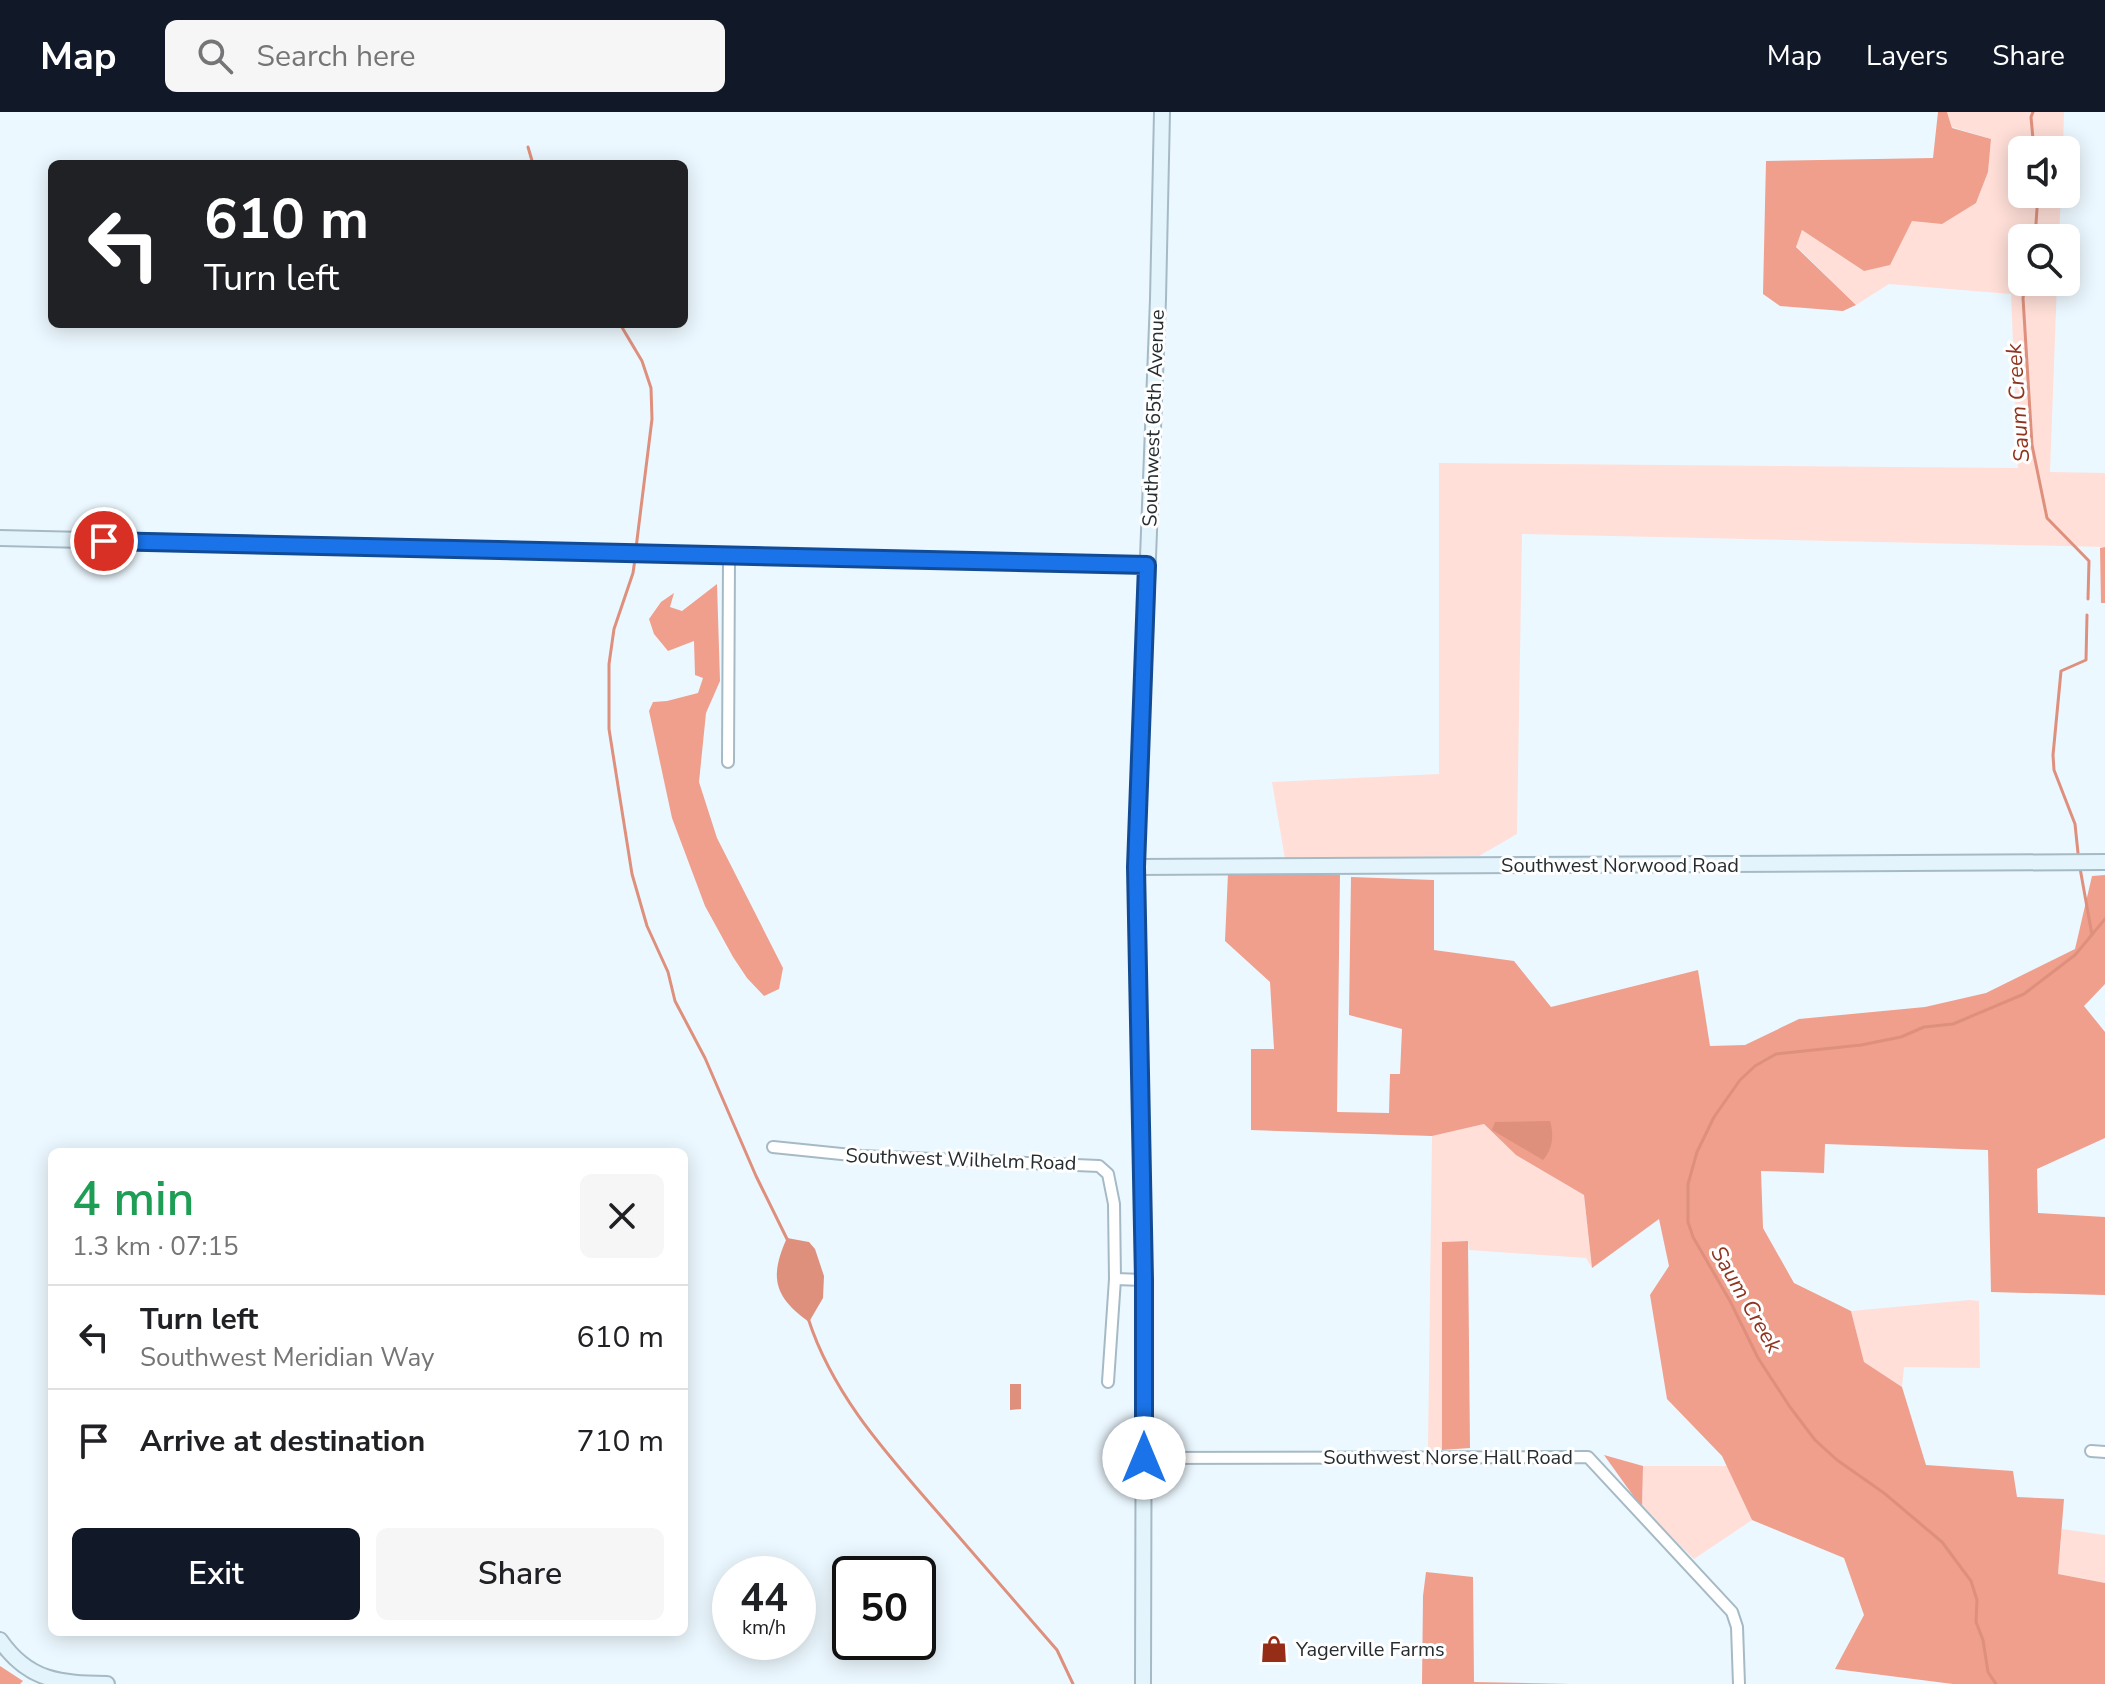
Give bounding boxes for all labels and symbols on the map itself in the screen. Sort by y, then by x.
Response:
street label: Southwest 65th Avenue [1136,309,1171,527]
water label: Saum Creek [1999,342,2037,463]
pin [70,507,138,575]
street label: Southwest Norwood Road [1501,852,1739,879]
street label: Southwest Wilhelm Road [845,1142,1077,1177]
water label: Saum Creek [1703,1240,1789,1359]
position arrow [1102,1416,1186,1500]
street label: Southwest Norse Hall Road [1323,1444,1573,1471]
speed limit sign: 50 [832,1556,936,1660]
shop icon: Yagerville Farms [1259,1634,1289,1664]
place label: Yagerville Farms [1295,1636,1445,1663]

